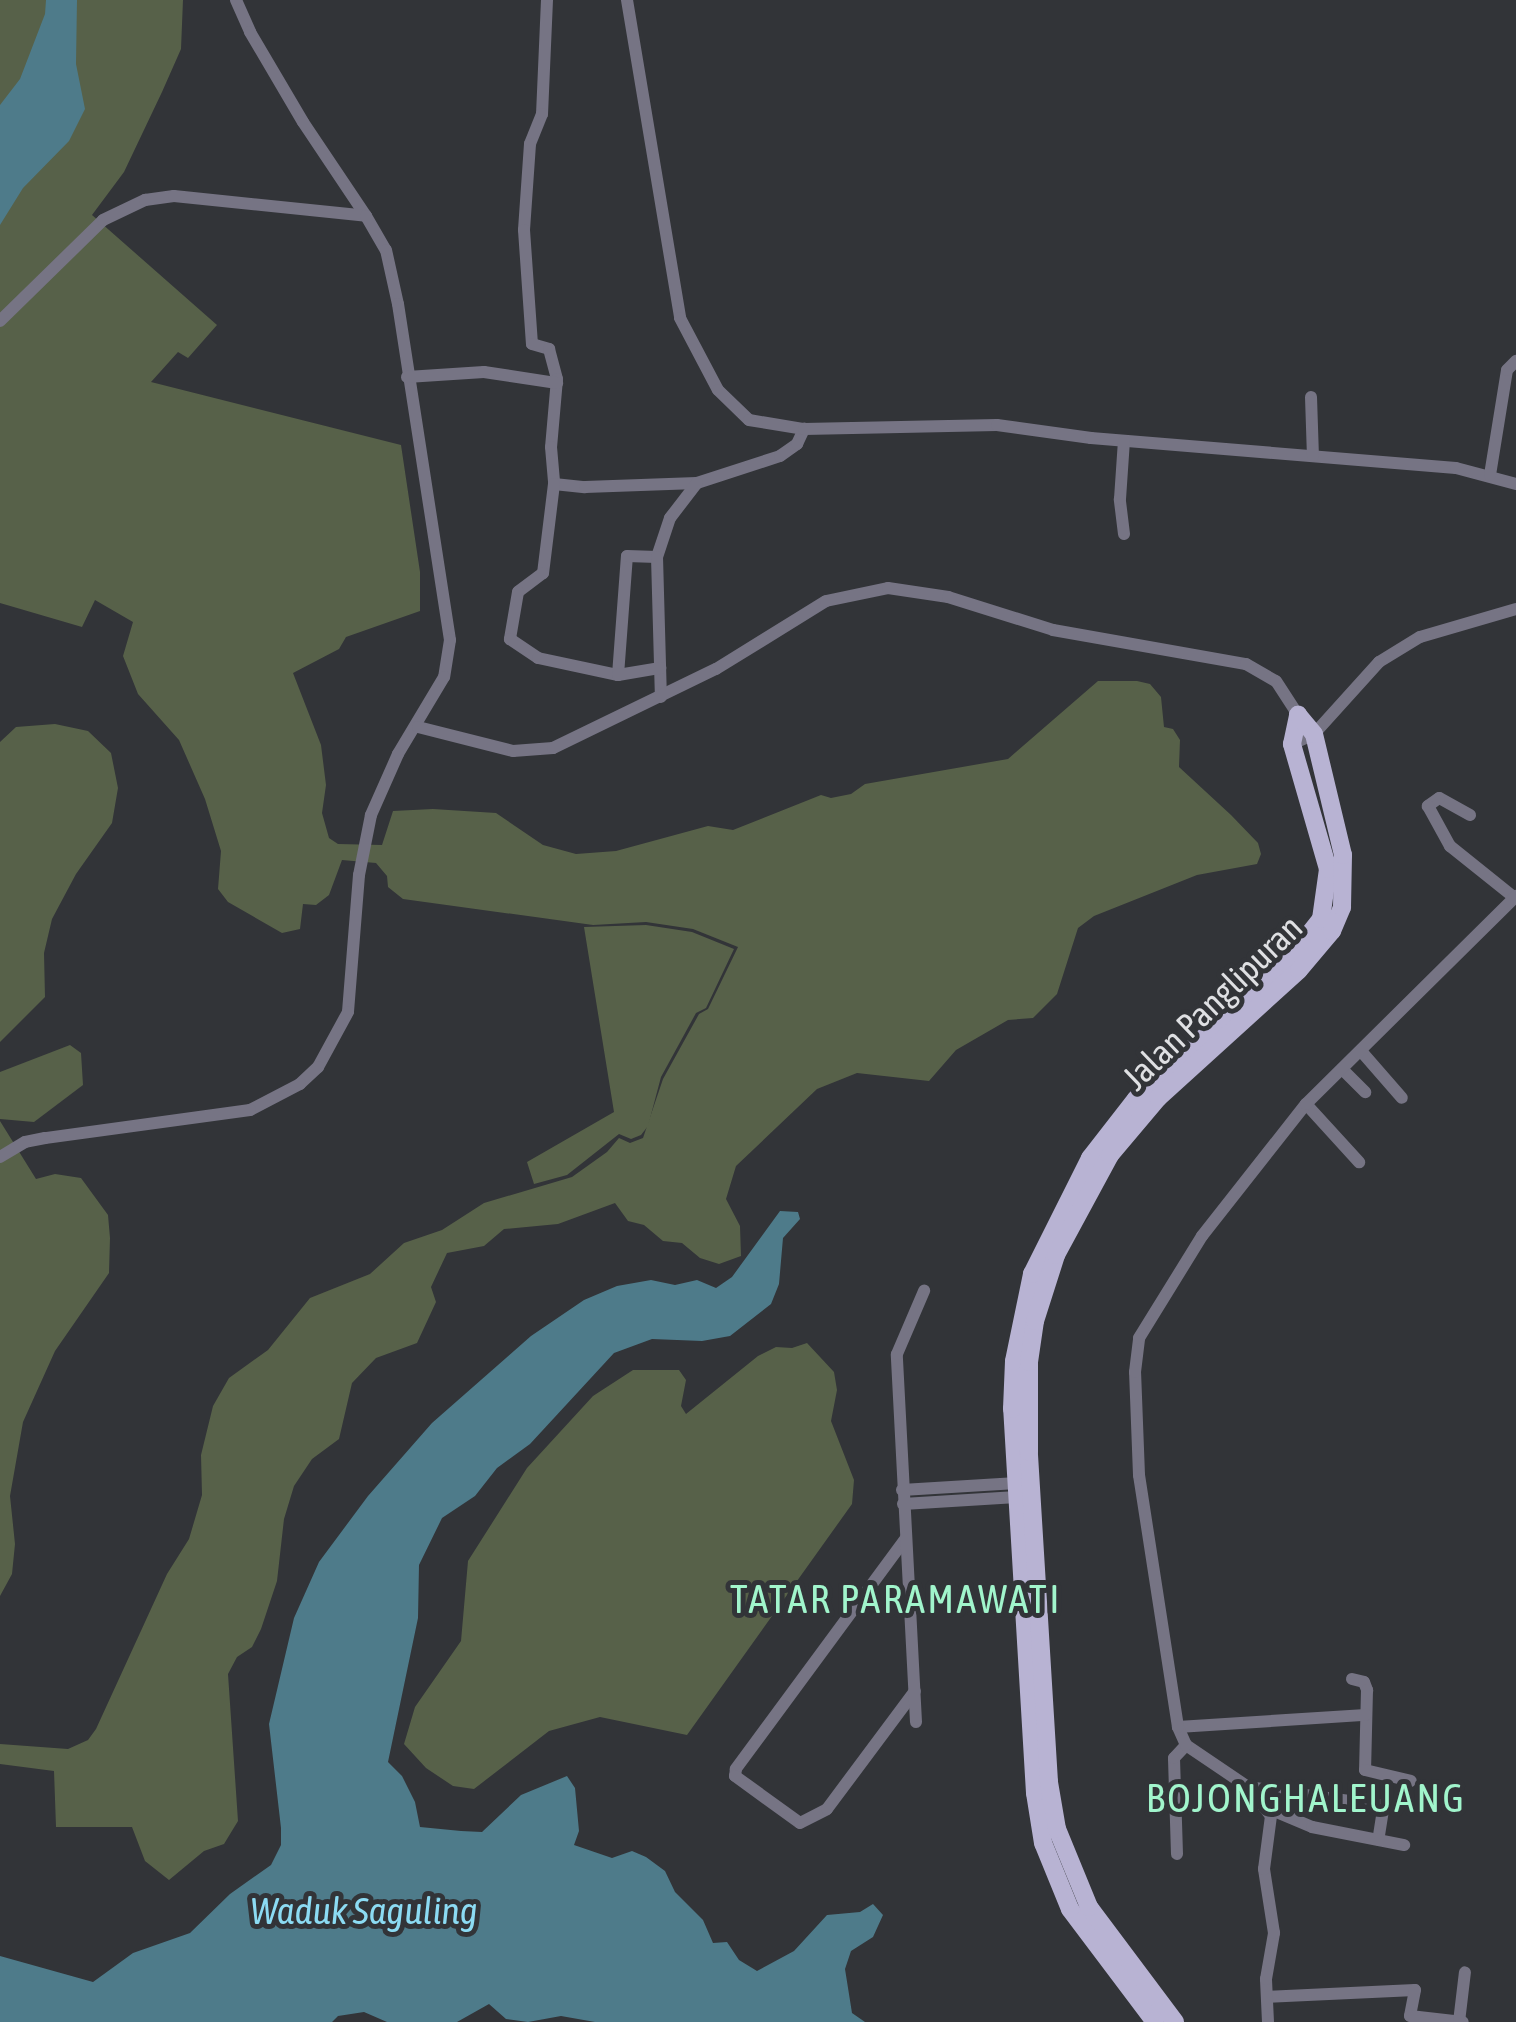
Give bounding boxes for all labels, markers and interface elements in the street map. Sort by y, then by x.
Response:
street label: Jalan Panglipuran [1114,906,1310,1098]
district label: TATAR PARAMAWATI [730,1575,1062,1623]
district label: BOJONGHALEUANG [1146,1774,1466,1822]
water label: Waduk Saguling [250,1888,478,1934]

